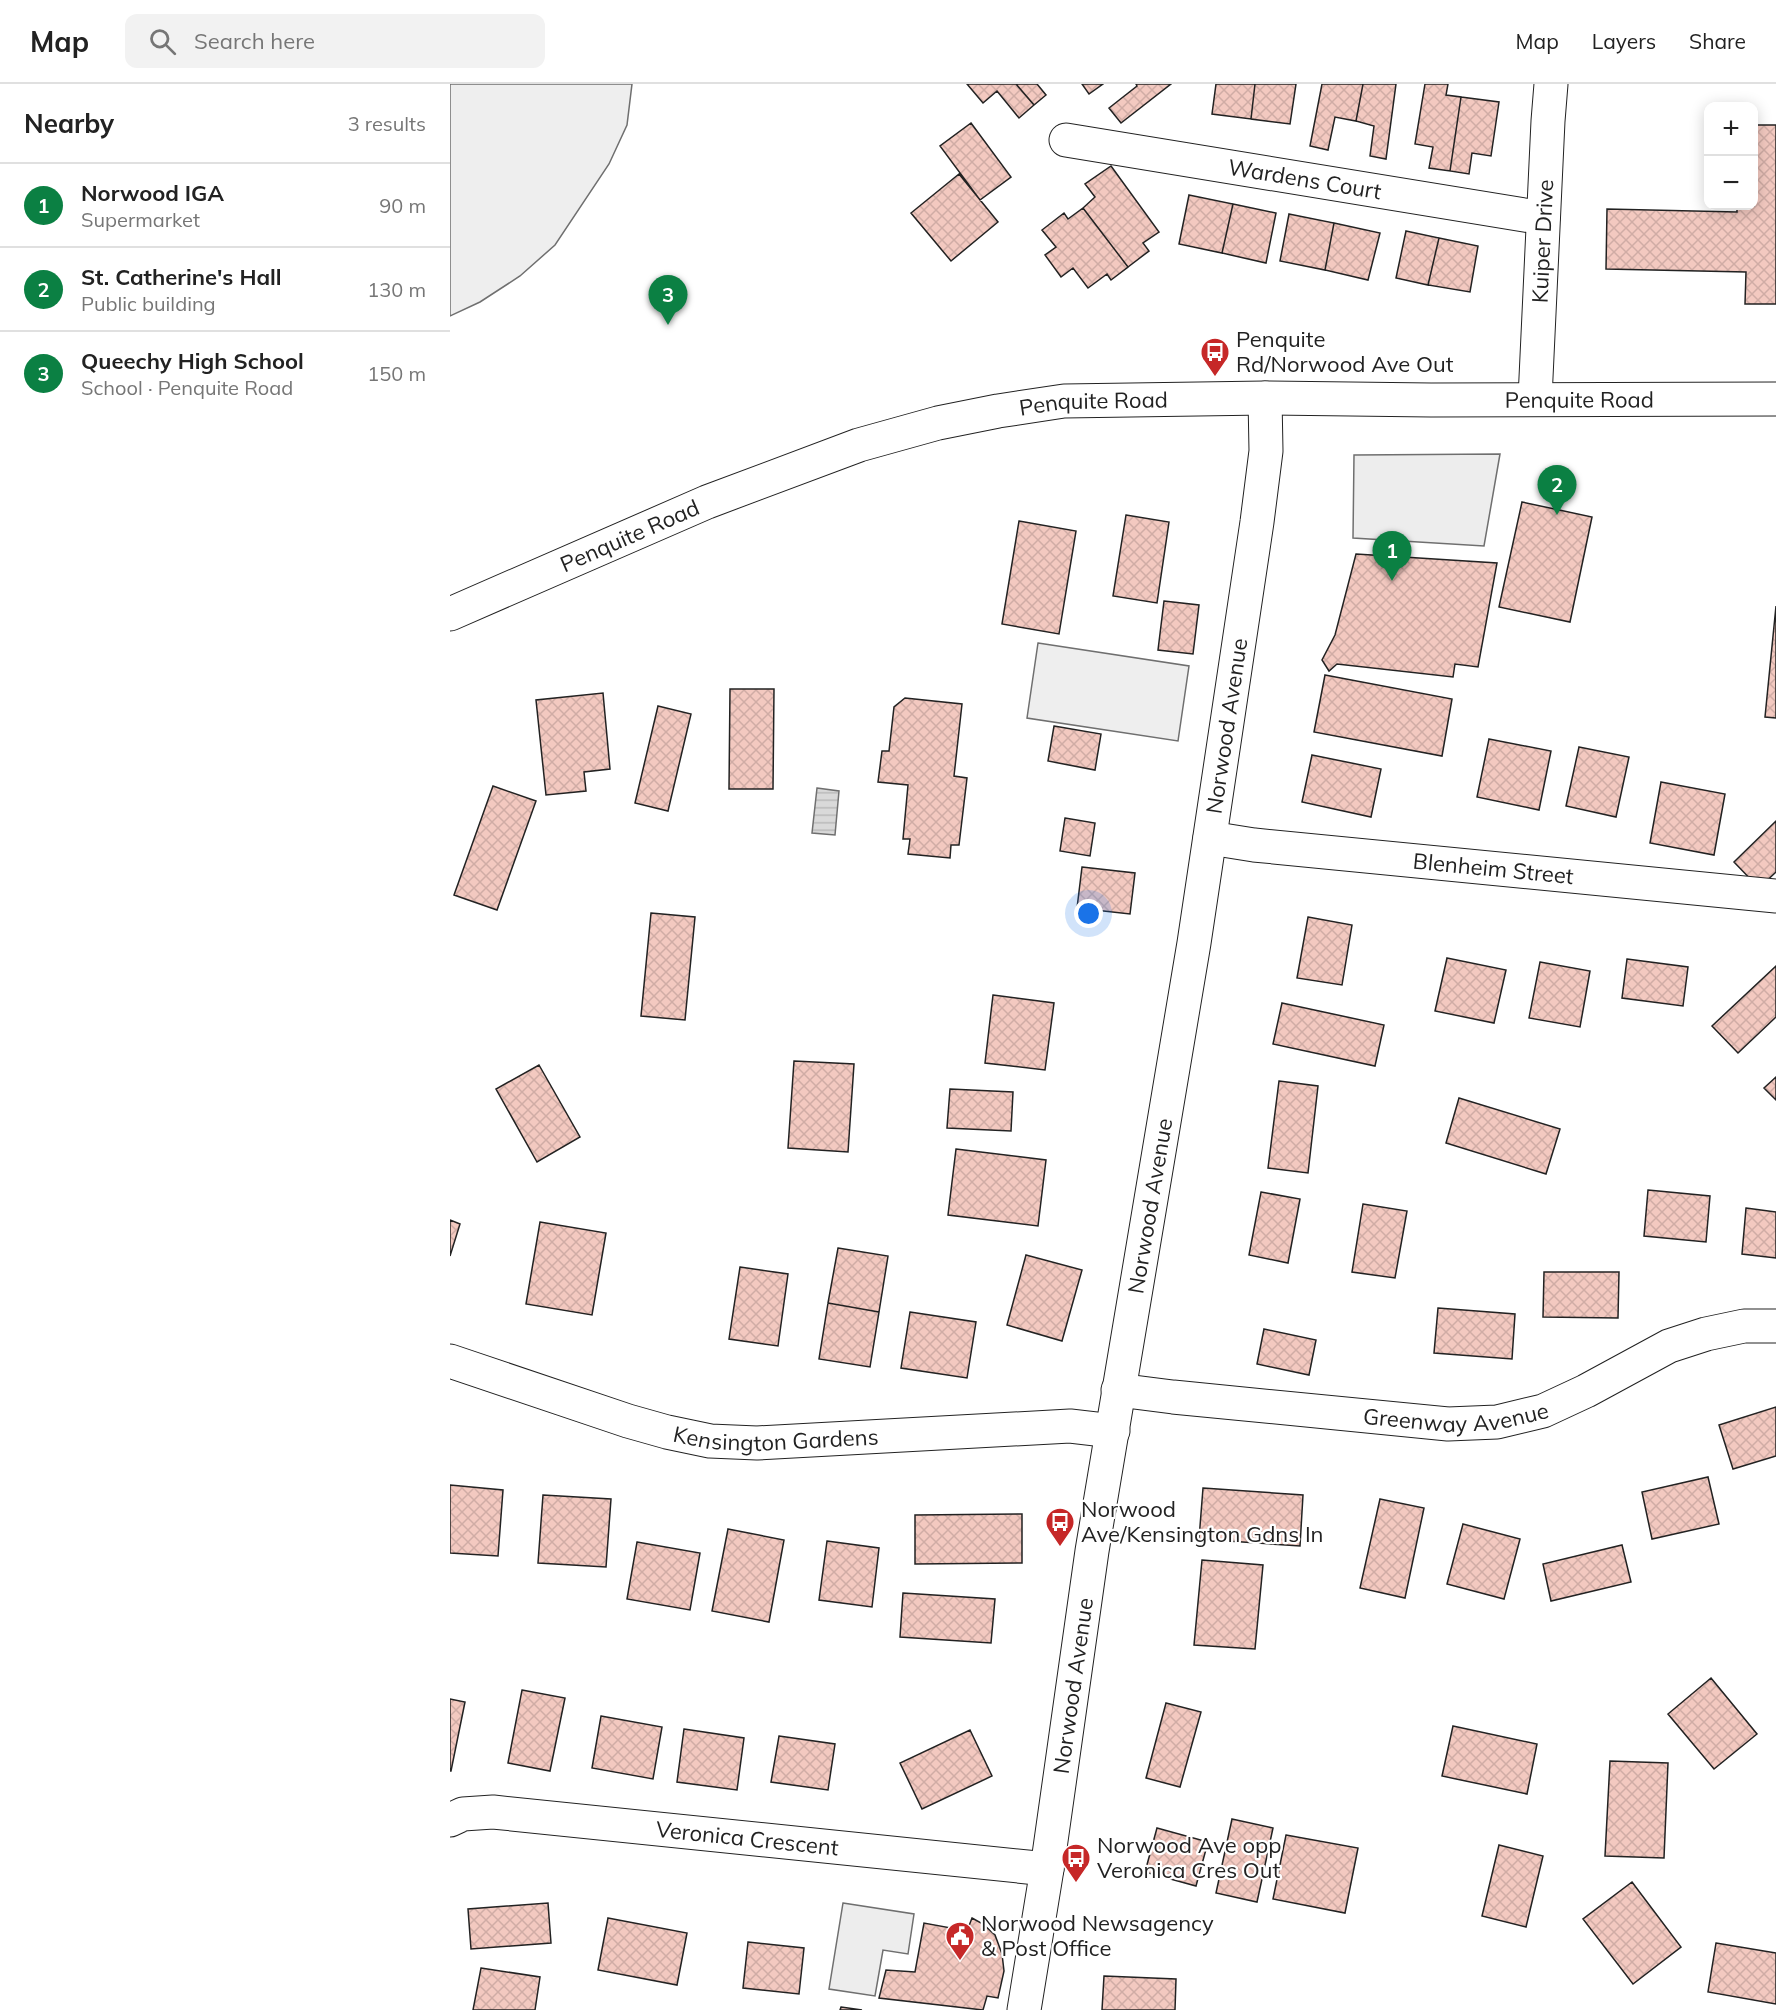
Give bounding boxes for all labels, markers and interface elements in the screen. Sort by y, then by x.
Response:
search box [125,14,545,68]
text: Map [30,24,89,59]
icon: search [146,25,179,58]
text: Search here [194,27,315,55]
text: Map [1516,28,1559,54]
text: Layers [1592,28,1656,54]
text: Share [1689,28,1746,54]
map controls [1704,102,1758,210]
button: + [1704,102,1758,156]
text: Nearby [24,107,114,140]
text: 3 results [348,111,426,136]
street label: Wardens Court [1226,153,1384,205]
button: − [1704,156,1758,210]
text: Norwood IGA [81,179,224,207]
street label: Kuiper Drive [1526,179,1559,304]
text: 1 [38,193,50,218]
text: 90 m [379,193,426,218]
text: Supermarket [81,207,200,232]
text: St. Catherine's Hall [81,263,282,291]
pin: 3 [648,276,688,325]
text: 2 [38,277,50,302]
text: 130 m [367,277,426,302]
text: Public building [81,291,216,316]
place label: Penquite Rd/Norwood Ave Out [1236,325,1454,378]
bus stop icon: Penquite Rd/Norwood Ave Out [1199,336,1231,378]
text: Queechy High School [81,347,304,375]
text: 3 [38,361,50,386]
text: 150 m [367,361,426,386]
text: School · Penquite Road [81,375,293,400]
street label: Penquite Road [1017,385,1168,422]
street label: Penquite Road [1505,385,1654,414]
pin: 2 [1538,466,1576,515]
street label: Penquite Road [556,493,704,578]
pin: 1 [1372,532,1412,581]
street label: Norwood Avenue [1200,636,1253,816]
street label: Blenheim Street [1412,847,1575,890]
your location [1074,899,1103,928]
street label: Norwood Avenue [1121,1116,1178,1296]
street label: Greenway Avenue [1362,1396,1551,1438]
street label: Kensington Gardens [671,1420,879,1457]
place label: Norwood Ave/Kensington Gdns In [1081,1495,1324,1548]
bus stop icon: Norwood Ave/Kensington Gdns In [1044,1506,1076,1548]
street label: Norwood Avenue [1047,1596,1099,1775]
street label: Veronica Crescent [655,1815,840,1862]
place label: Norwood Ave opp Veronica Cres Out [1097,1831,1281,1884]
bus stop icon: Norwood Ave opp Veronica Cres Out [1060,1842,1092,1884]
place label: Norwood Newsagency & Post Office [981,1909,1214,1962]
public building icon: Norwood Newsagency & Post Office [944,1920,976,1962]

